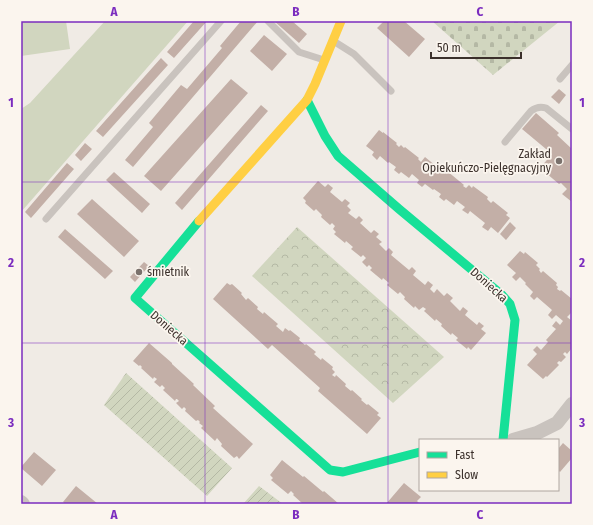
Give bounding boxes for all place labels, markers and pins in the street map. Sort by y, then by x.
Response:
place label: Zakład Opiekuńczo-Pielęgnacyjny [422,147,552,175]
marker: Zakład Opiekuńczo-Pielęgnacyjny [554,156,564,166]
place label: śmietnik [147,265,190,279]
marker: śmietnik [134,267,144,277]

